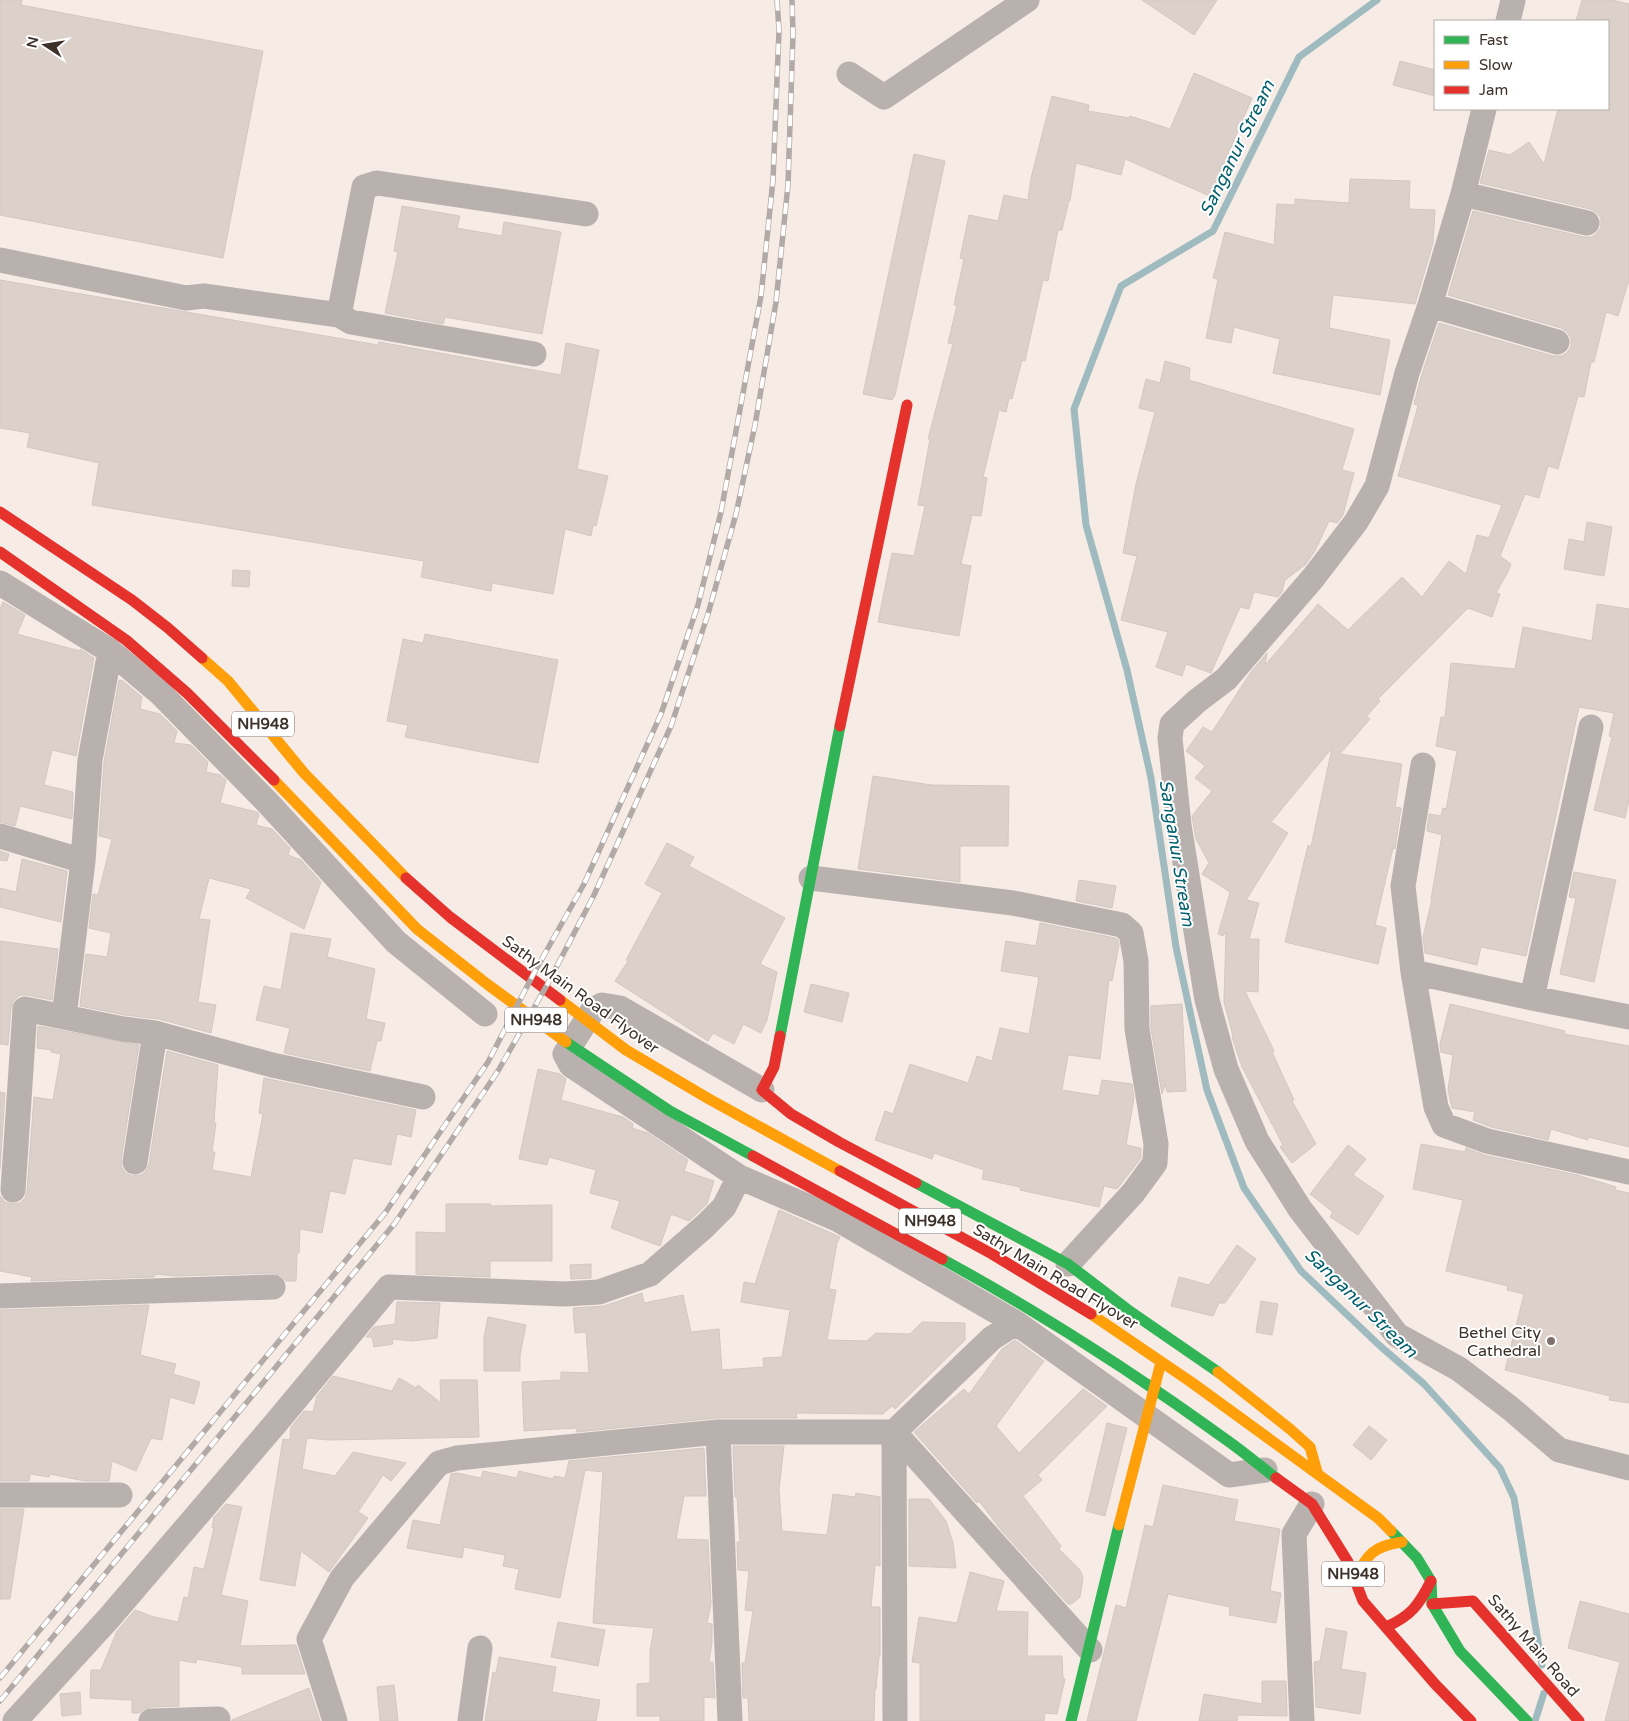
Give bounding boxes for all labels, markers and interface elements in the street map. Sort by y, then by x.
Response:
north arrow [20,20,70,70]
legend [1434,20,1609,110]
text: Fast [1479,31,1509,49]
text: N [23,35,42,50]
text: Slow [1479,56,1513,74]
water label: Sanganur Stream [1195,76,1280,219]
text: Jam [1479,81,1508,99]
road number: NH948 [232,712,294,736]
water label: Sanganur Stream [1155,778,1200,928]
street label: Sathy Main Road Flyover [498,931,663,1059]
road number: NH948 [505,1008,567,1032]
road number: NH948 [899,1208,961,1234]
street label: Sathy Main Road Flyover [969,1220,1142,1335]
water label: Sanganur Stream [1300,1244,1422,1363]
place label: Bethel City Cathedral [1458,1323,1541,1361]
marker: Bethel City Cathedral [1545,1335,1557,1347]
road number: NH948 [1322,1562,1384,1586]
street label: Sathy Main Road [1483,1590,1583,1701]

